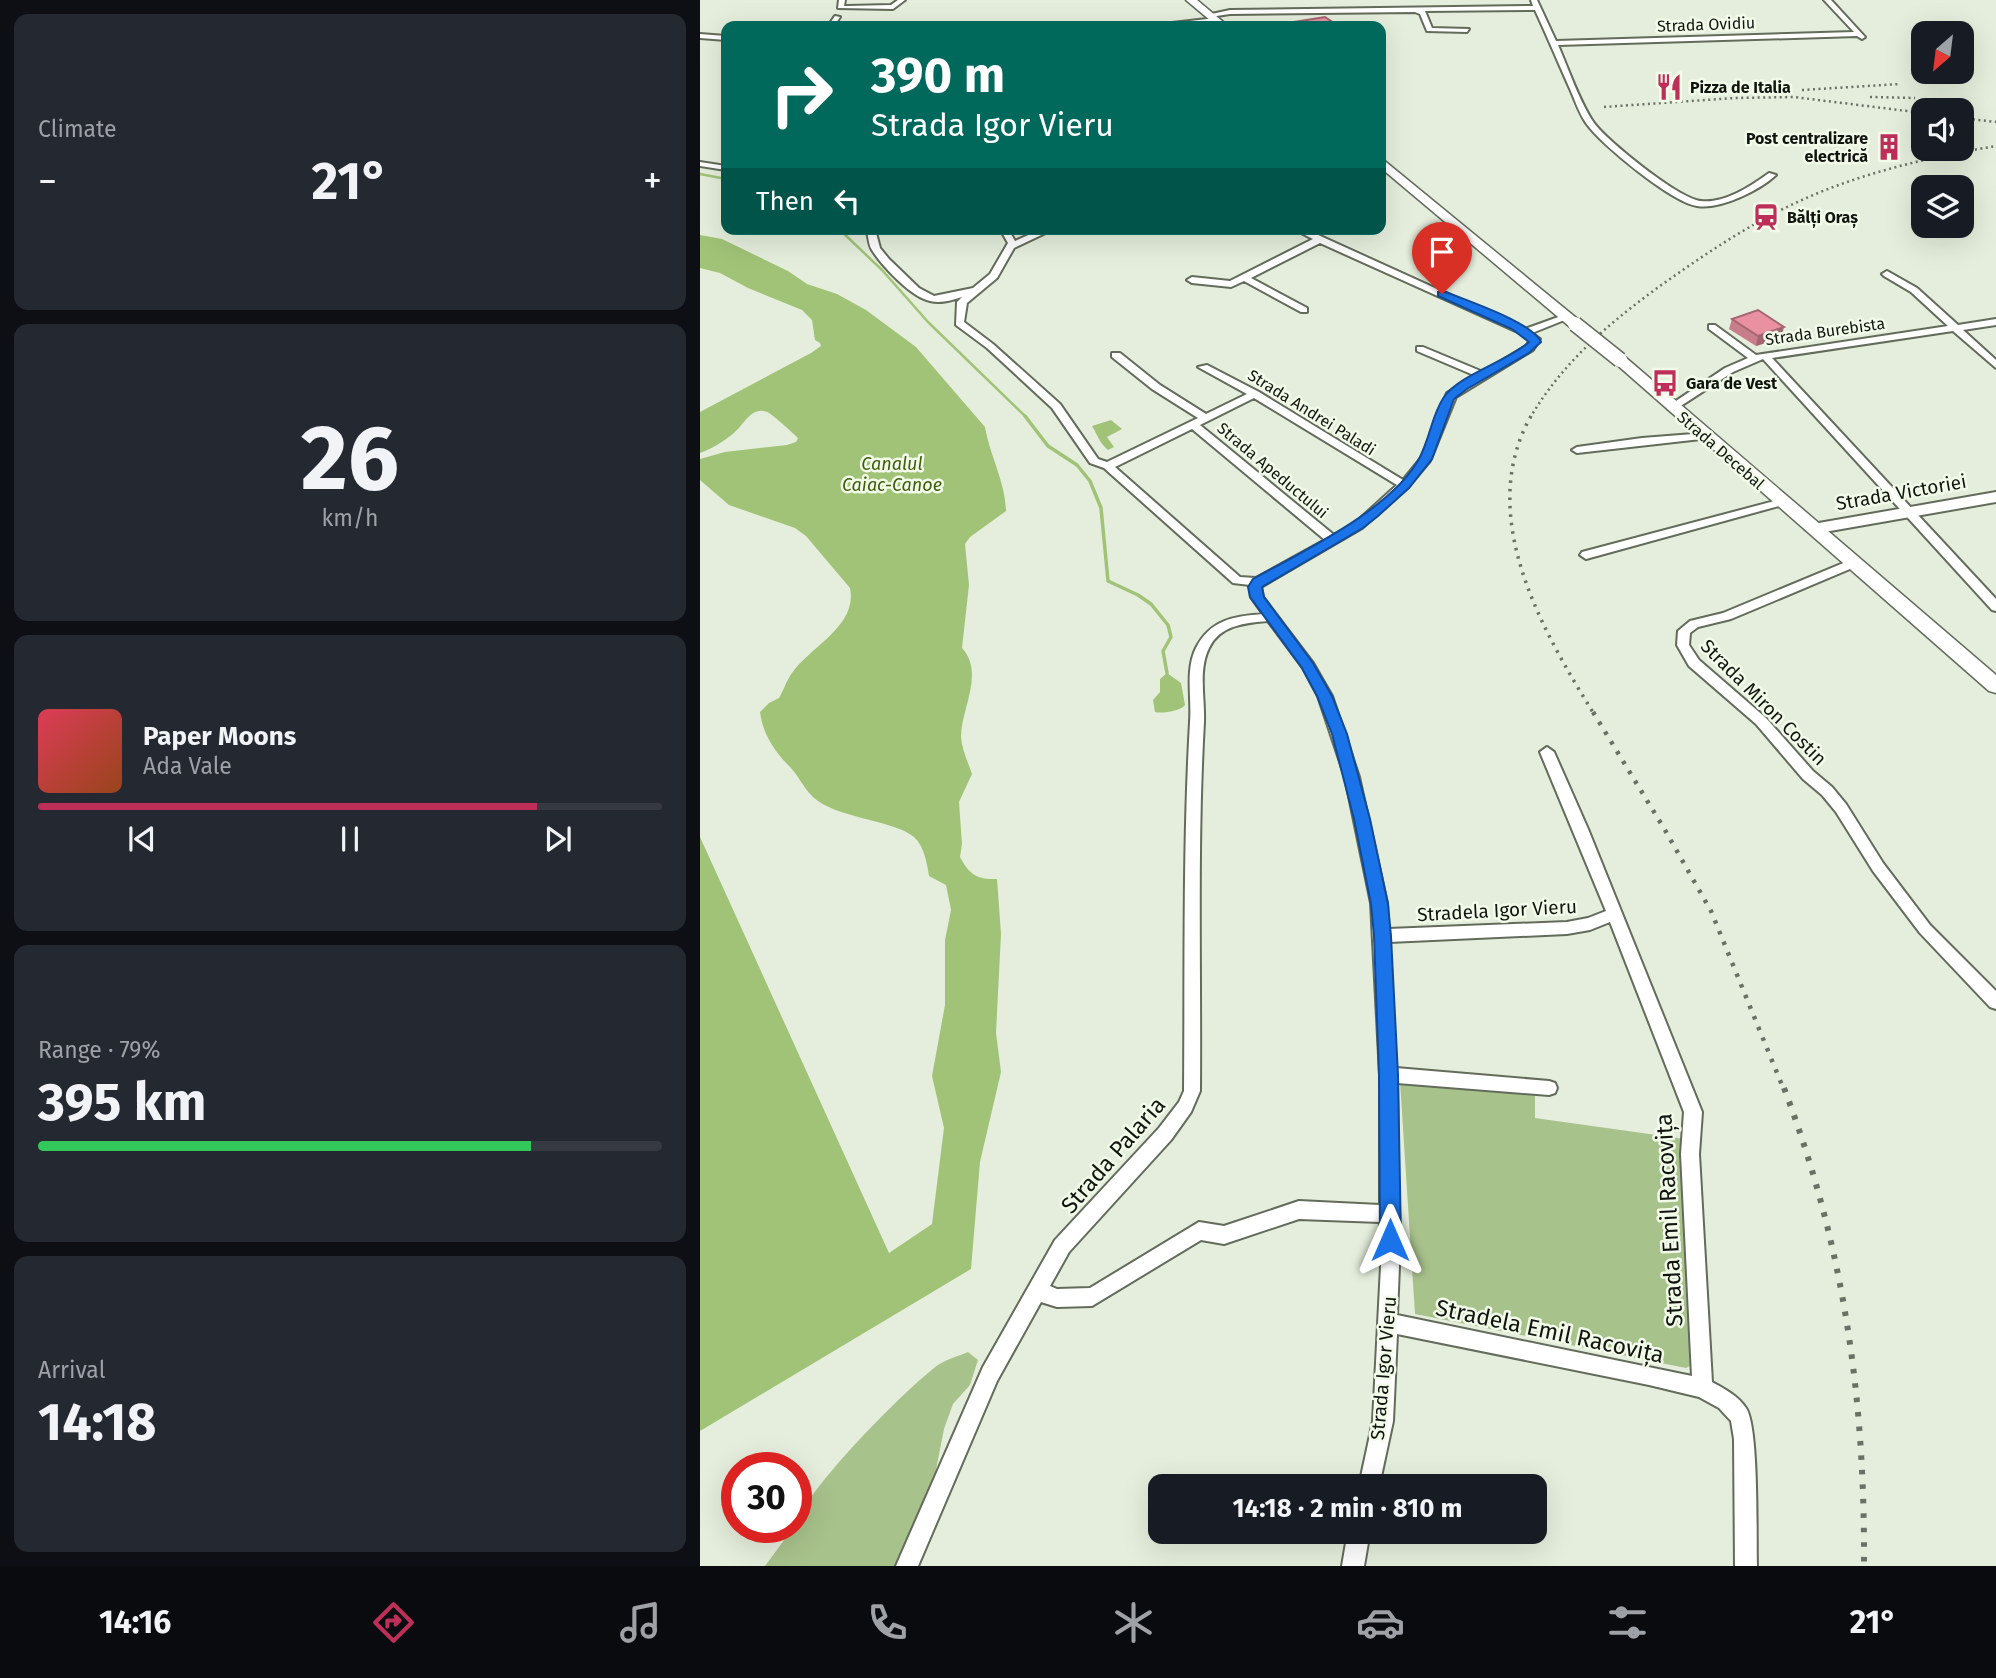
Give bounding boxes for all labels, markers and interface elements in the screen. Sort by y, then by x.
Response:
street label: Strada Ovidiu [1657,13,1755,36]
north arrow [1911,21,1974,84]
map controls [1911,21,1974,238]
text: 390 m [871,46,1005,105]
icon: right [756,49,847,140]
restaurant icon: Pizza de Italia [1654,72,1684,102]
place label: Pizza de Italia [1690,78,1791,97]
button: sound [1911,98,1974,161]
text: Strada Igor Vieru [871,106,1114,144]
text: Climate [38,115,117,143]
place label: Post centralizare electrică [1746,129,1868,166]
building icon: Post centralizare electrică [1874,132,1904,162]
text: 21° [312,150,389,213]
text: − [38,158,57,204]
text: + [643,158,662,204]
button: layers [1911,175,1974,238]
icon: left [828,182,866,220]
text: Then [756,186,814,217]
station icon: Bălți Oraș [1751,202,1781,232]
place label: Bălți Oraș [1787,208,1858,228]
pin [1412,222,1472,294]
icon: arrive [1423,233,1461,271]
street label: Strada Burebista [1764,314,1886,349]
street label: Strada Andrei Paladi [1244,365,1379,459]
bus stop icon: Gara de Vest [1650,368,1680,398]
place label: Gara de Vest [1686,374,1778,393]
text: 26 [301,404,399,513]
street label: Strada Decebal [1673,407,1768,493]
street label: Strada Apeductului [1213,418,1332,522]
water label: Canalul Caiac-Canoe [842,453,942,496]
street label: Strada Victoriei [1834,470,1968,515]
text: km/h [322,504,378,532]
street label: Strada Miron Costin [1696,635,1831,770]
text: Paper Moons [143,721,296,752]
text: Ada Vale [143,752,232,780]
icon: previous [123,820,161,858]
icon: pause [331,820,369,858]
icon: next [539,820,577,858]
street label: Stradela Igor Vieru [1416,895,1578,926]
text: Range · 79% [38,1036,160,1064]
text: 395 km [38,1071,206,1134]
street label: Strada Palaria [1055,1091,1171,1219]
street label: Strada Emil Racovița [1649,1113,1690,1327]
position arrow [1353,1203,1427,1277]
street label: Stradela Emil Racovița [1433,1293,1667,1370]
street label: Strada Igor Vieru [1366,1295,1401,1441]
text: Arrival [38,1356,105,1384]
text: 14:18 [38,1391,157,1454]
speed limit sign: 30 [721,1452,812,1543]
text: 14:18 · 2 min · 810 m [1232,1493,1463,1524]
icon: directions [369,1598,418,1647]
icon: music [616,1598,665,1647]
icon: phone [863,1598,912,1647]
icon: climate [1109,1598,1158,1647]
icon: car [1356,1598,1405,1647]
icon: filters [1603,1598,1652,1647]
text: 14:16 [99,1603,171,1641]
text: 21° [1850,1603,1897,1641]

